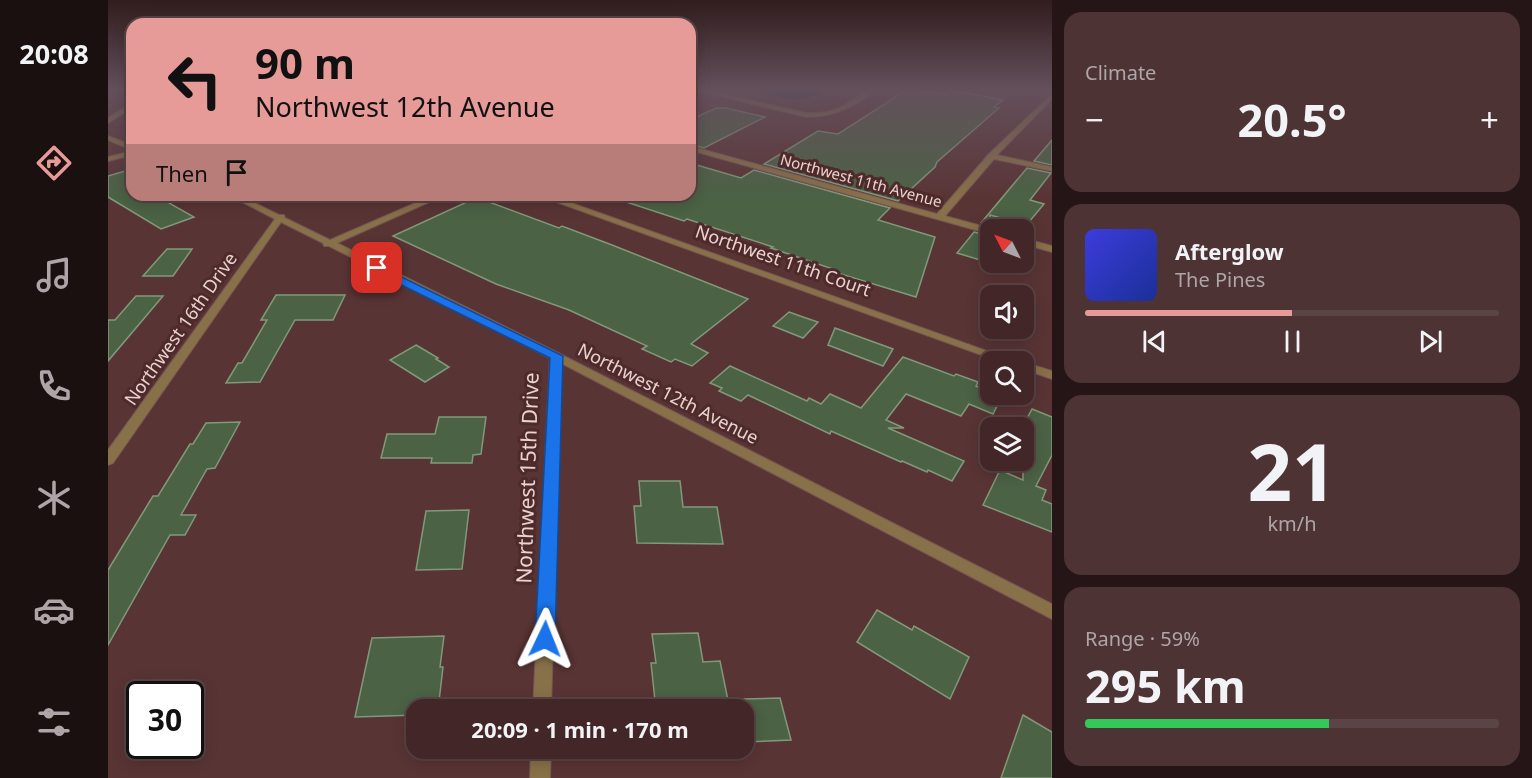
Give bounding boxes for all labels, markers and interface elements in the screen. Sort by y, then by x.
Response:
text: 90 m [255,34,355,91]
text: 20:08 [19,35,89,72]
icon: left [156,42,234,120]
text: Climate [1085,59,1156,86]
text: Northwest 12th Avenue [255,88,555,125]
text: 20.5° [1238,89,1346,150]
text: − [1085,97,1104,142]
text: + [1480,97,1499,142]
icon: directions [33,142,75,184]
street label: Northwest 11th Avenue [778,149,944,211]
icon: arrive [220,156,253,189]
text: Then [156,158,208,188]
street label: Northwest 11th Court [692,219,875,302]
north arrow [980,219,1034,273]
map controls [980,219,1034,471]
text: Afterglow [1175,236,1284,266]
pin [351,242,402,293]
street label: Northwest 16th Drive [118,247,242,410]
icon: arrive [360,251,393,284]
icon: music [33,254,75,296]
text: The Pines [1175,266,1265,293]
button: sound [980,285,1034,339]
icon: previous [1138,325,1171,358]
icon: pause [1276,325,1309,358]
icon: next [1414,325,1447,358]
street label: Northwest 12th Avenue [574,337,763,449]
button: search [980,351,1034,405]
icon: phone [33,365,75,407]
street label: Northwest 15th Drive [509,372,545,584]
button: layers [980,417,1034,471]
text: 21 [1247,418,1337,524]
icon: climate [33,477,75,519]
text: km/h [1267,510,1317,537]
icon: car [33,589,75,631]
position arrow [513,607,577,671]
text: Range · 59% [1085,625,1200,652]
text: 295 km [1085,655,1246,716]
speed limit sign: 30 [126,681,204,759]
icon: filters [33,701,75,743]
text: 20:09 · 1 min · 170 m [471,714,689,744]

